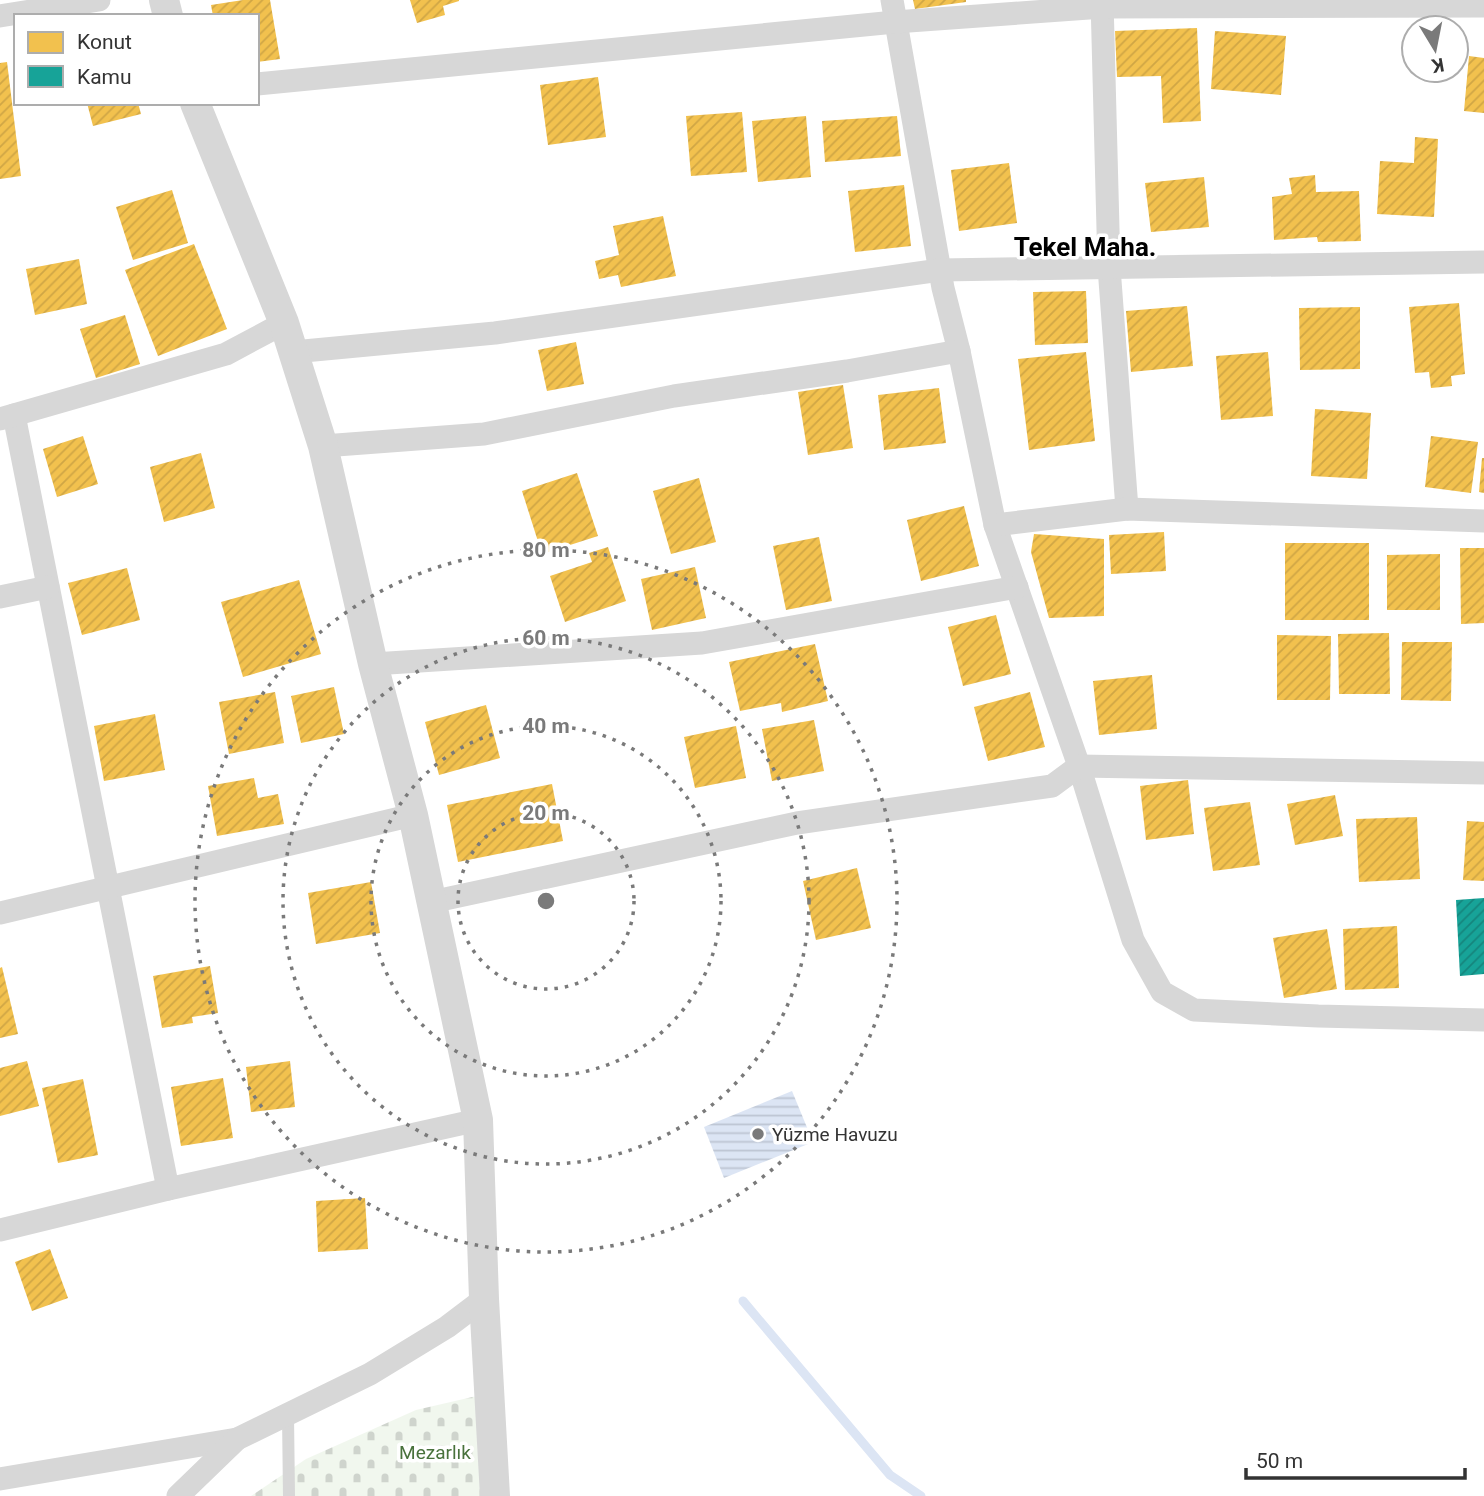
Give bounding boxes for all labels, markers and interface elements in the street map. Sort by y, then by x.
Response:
legend [14,14,259,105]
north arrow [1400,14,1470,84]
text: Konut [77,30,132,54]
text: K [1429,53,1446,78]
text: Kamu [77,65,132,89]
district label: Tekel Maha. [1014,232,1156,262]
text: 80 m [522,538,570,562]
text: 60 m [522,626,570,650]
text: 40 m [522,714,570,738]
text: 20 m [522,801,570,825]
centre of rings [534,889,558,913]
place label: Yüzme Havuzu [772,1123,898,1146]
marker: Yüzme Havuzu [750,1126,766,1142]
scale bar [1246,1436,1465,1480]
park label: Mezarlık [399,1441,471,1464]
text: 50 m [1256,1449,1303,1473]

